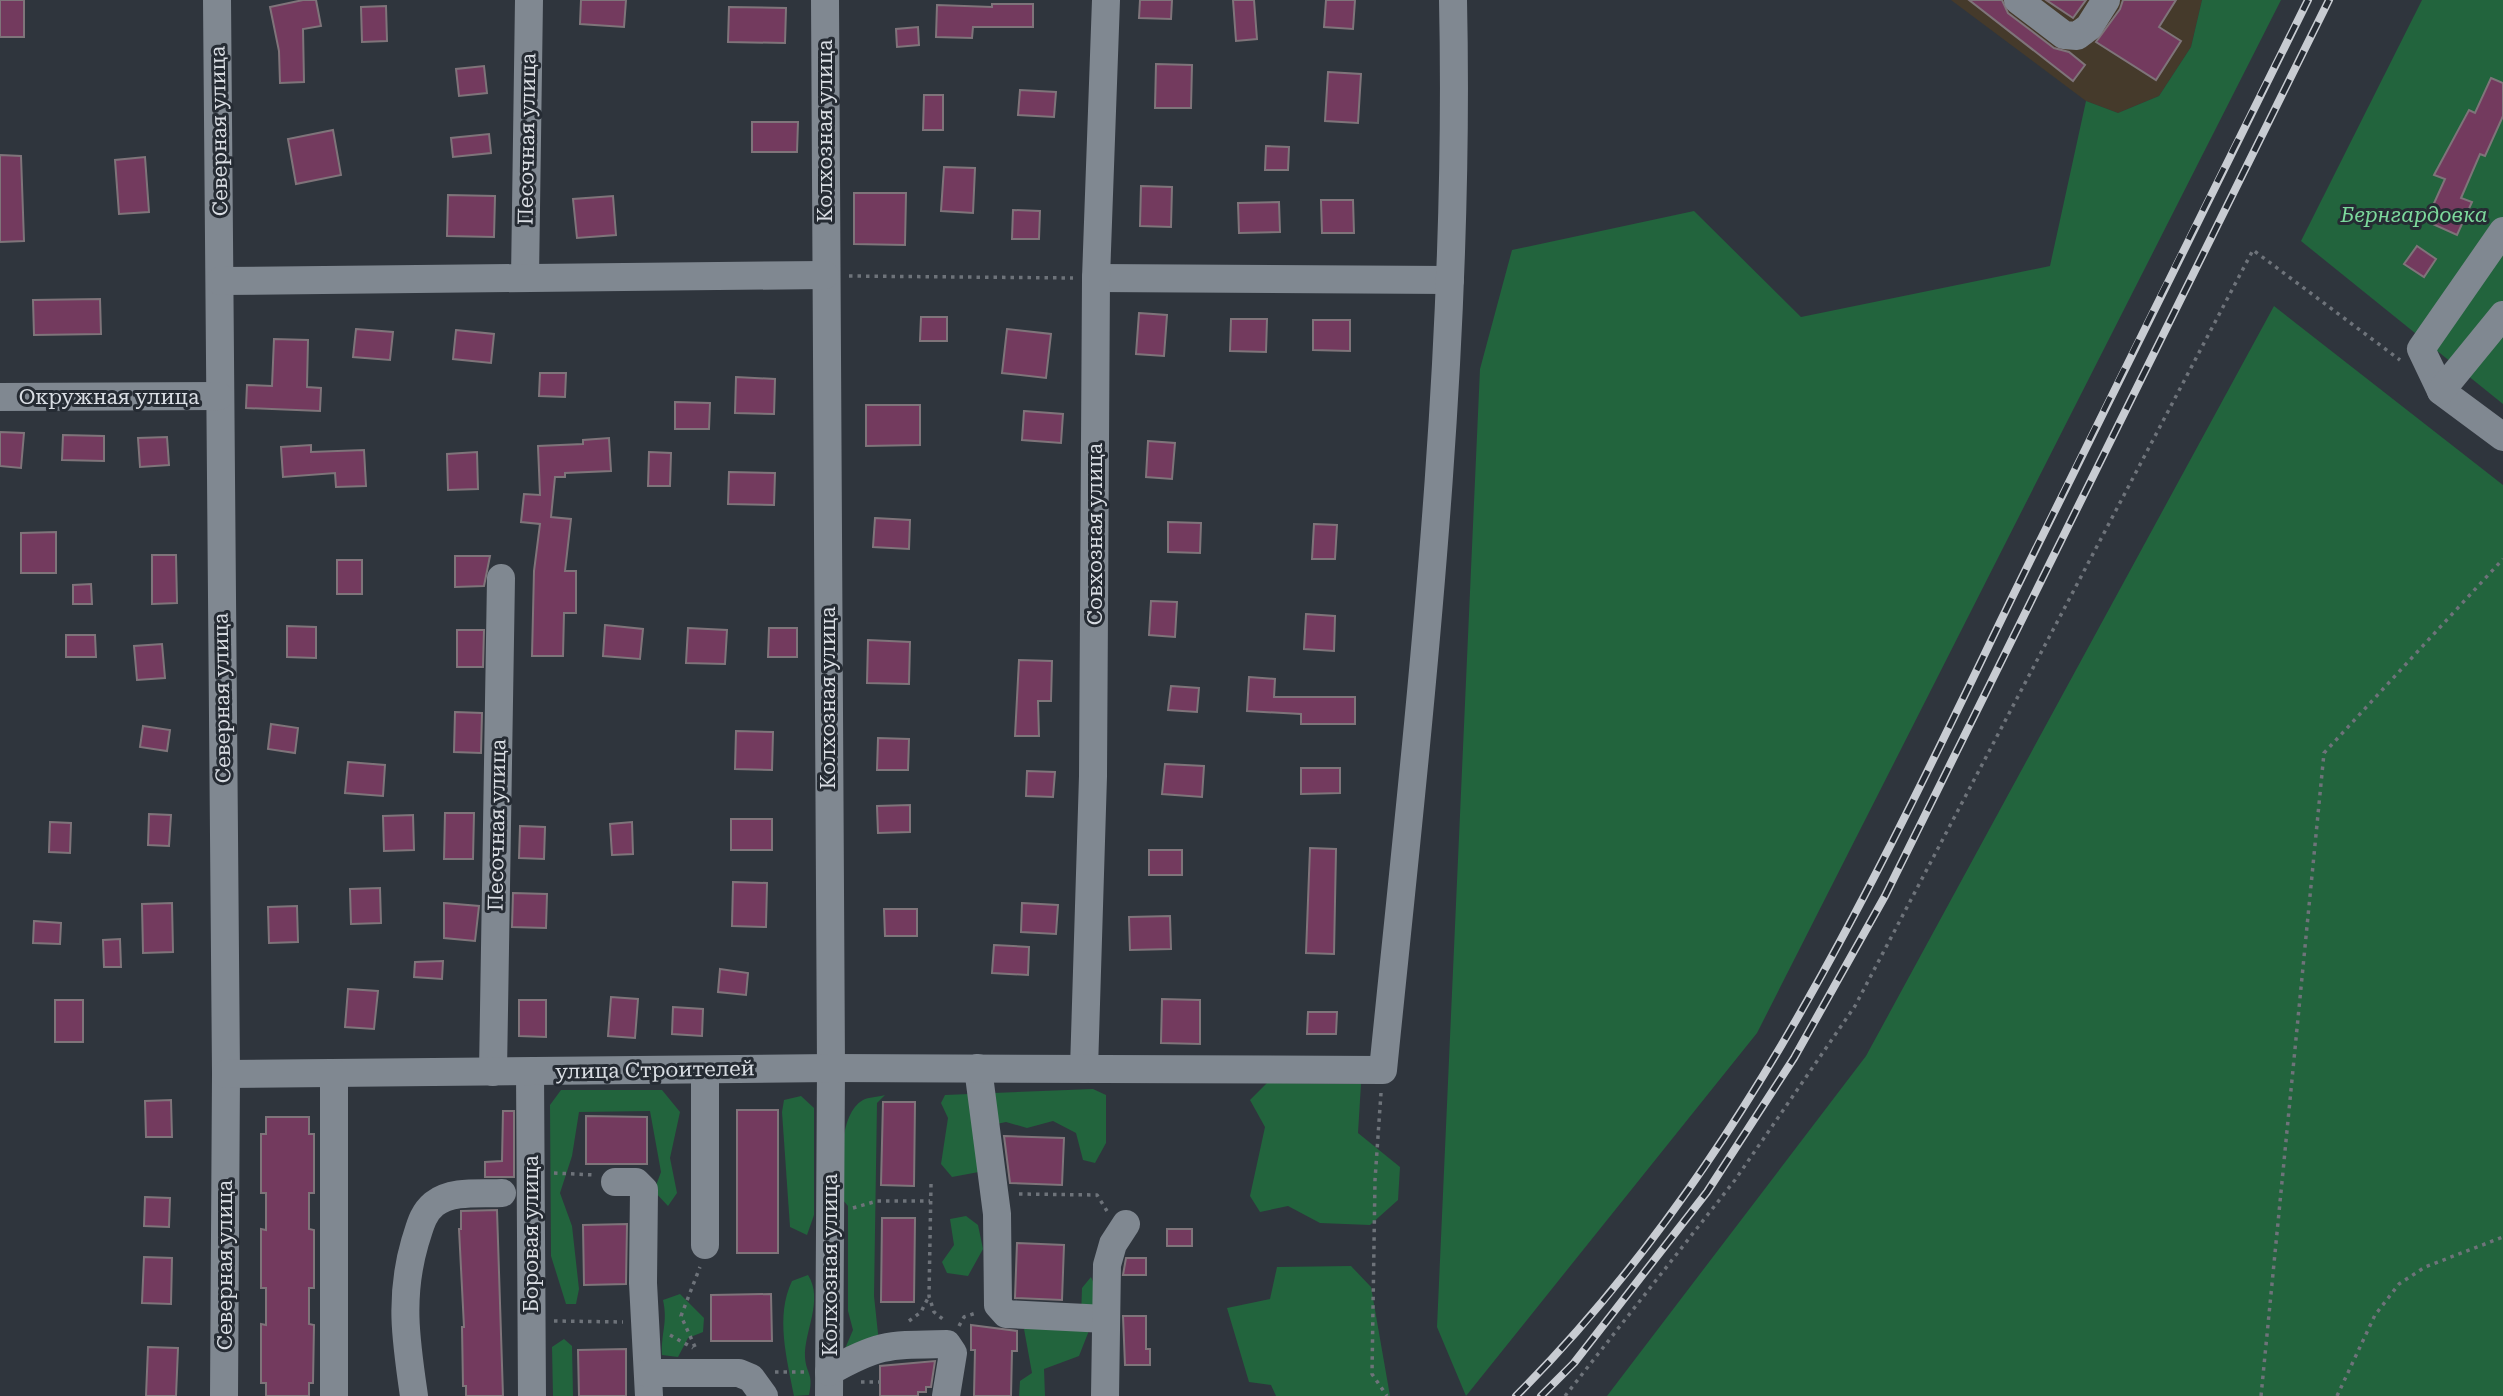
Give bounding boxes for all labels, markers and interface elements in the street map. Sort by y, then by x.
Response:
street label: Колхозная улица [813,39,837,223]
street label: Северная улица [206,45,232,216]
street label: Песочная улица [513,52,541,225]
park label: Бернгардовка [2339,203,2488,227]
street label: Окружная улица [19,385,200,409]
street label: Совхозная улица [1083,442,1107,625]
street label: Колхозная улица [816,606,840,790]
street label: Северная улица [209,612,235,783]
street label: Песочная улица [483,738,511,911]
street label: улица Строителей [555,1056,755,1084]
street label: Боровая улица [519,1155,543,1313]
street label: Колхозная улица [818,1173,842,1357]
street label: Северная улица [213,1179,237,1350]

